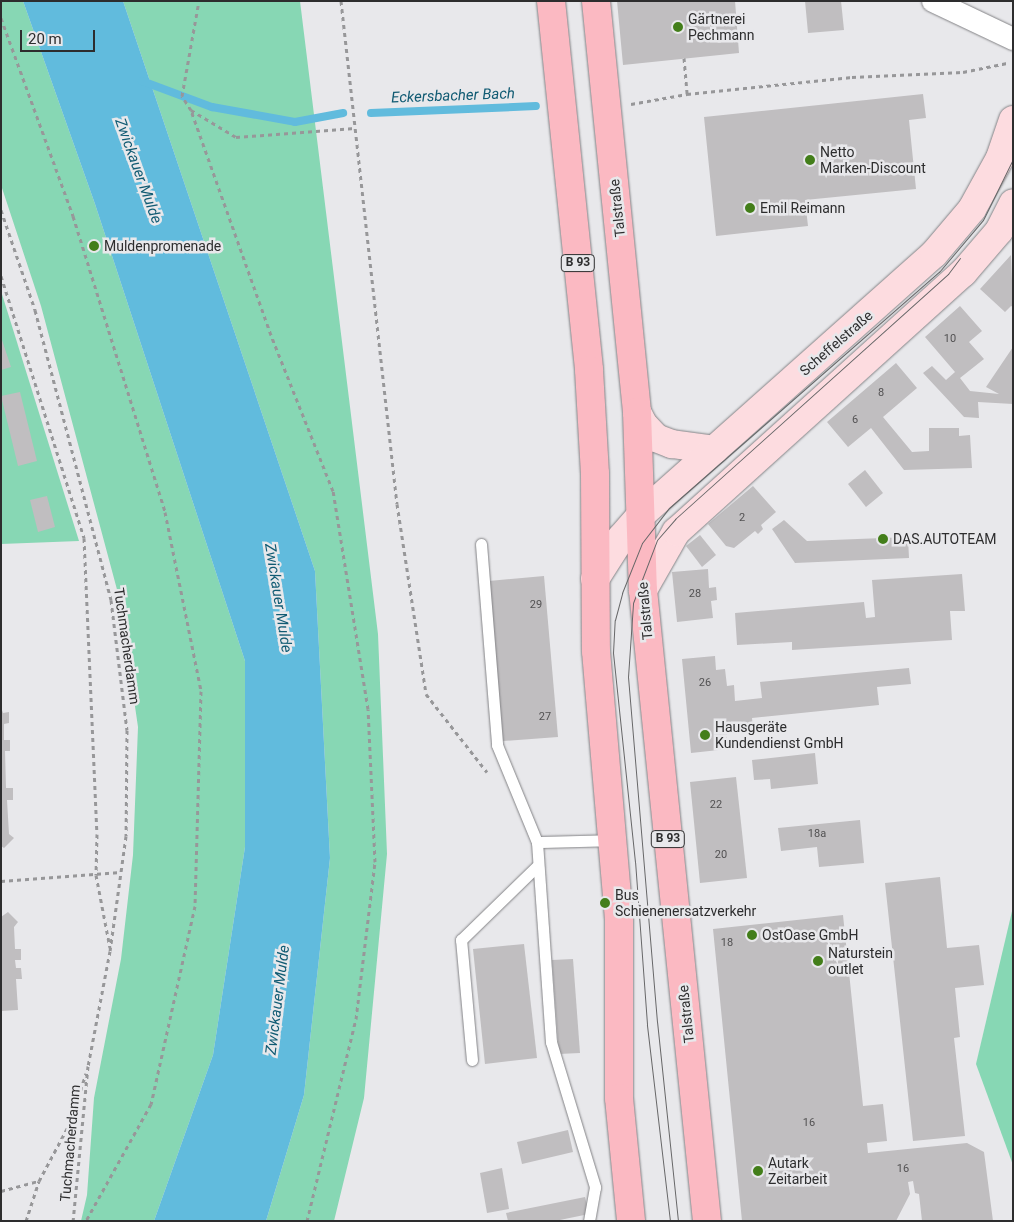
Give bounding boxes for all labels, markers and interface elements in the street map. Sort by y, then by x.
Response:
place label: Gärtnerei Pechmann [688,11,755,44]
scale bar [22,20,98,52]
marker: Gärtnerei Pechmann [672,21,684,33]
text: 20 m [28,30,62,48]
water label: Eckersbacher Bach [391,85,515,107]
water label: Zwickauer Mulde [111,116,165,226]
place label: Netto Marken-Discount [820,144,926,176]
marker: Netto Marken-Discount [804,154,816,166]
street label: Talstraße [606,178,628,238]
place label: Emil Reimann [760,200,845,216]
marker: Emil Reimann [744,202,756,214]
place label: Muldenpromenade [104,238,221,254]
marker: Muldenpromenade [88,240,100,252]
road number: B 93 [560,254,596,272]
street label: Scheffelstraße [796,307,876,379]
house number: 10 [944,332,956,346]
house number: 8 [878,386,884,400]
house number: 6 [852,413,858,427]
house number: 2 [739,511,745,525]
place label: DAS.AUTOTEAM [893,531,997,547]
marker: DAS.AUTOTEAM [877,533,889,545]
water label: Zwickauer Mulde [260,542,296,654]
street label: Talstraße [634,581,656,641]
street label: Tuchmacherdamm [111,587,143,705]
house number: 28 [689,587,701,601]
house number: 29 [530,598,542,612]
house number: 26 [699,676,711,690]
house number: 27 [539,710,551,724]
place label: Hausgeräte Kundendienst GmbH [715,719,844,752]
marker: Hausgeräte Kundendienst GmbH [699,729,711,741]
house number: 22 [710,798,722,812]
house number: 18a [808,827,826,841]
road number: B 93 [650,830,686,849]
house number: 20 [715,848,727,862]
place label: Bus Schienenersatzverkehr [615,887,756,920]
marker: Bus Schienenersatzverkehr [599,897,611,909]
place label: OstOase GmbH [762,927,858,943]
marker: OstOase GmbH [746,929,758,941]
house number: 18 [721,936,733,950]
water label: Zwickauer Mulde [262,944,294,1056]
place label: Naturstein outlet [828,945,893,978]
marker: Naturstein outlet [812,955,824,967]
street label: Talstraße [675,984,697,1044]
street label: Tuchmacherdamm [57,1084,83,1202]
house number: 16 [803,1116,815,1130]
place label: Autark Zeitarbeit [768,1155,827,1188]
house number: 16 [897,1162,909,1176]
marker: Autark Zeitarbeit [752,1165,764,1177]

